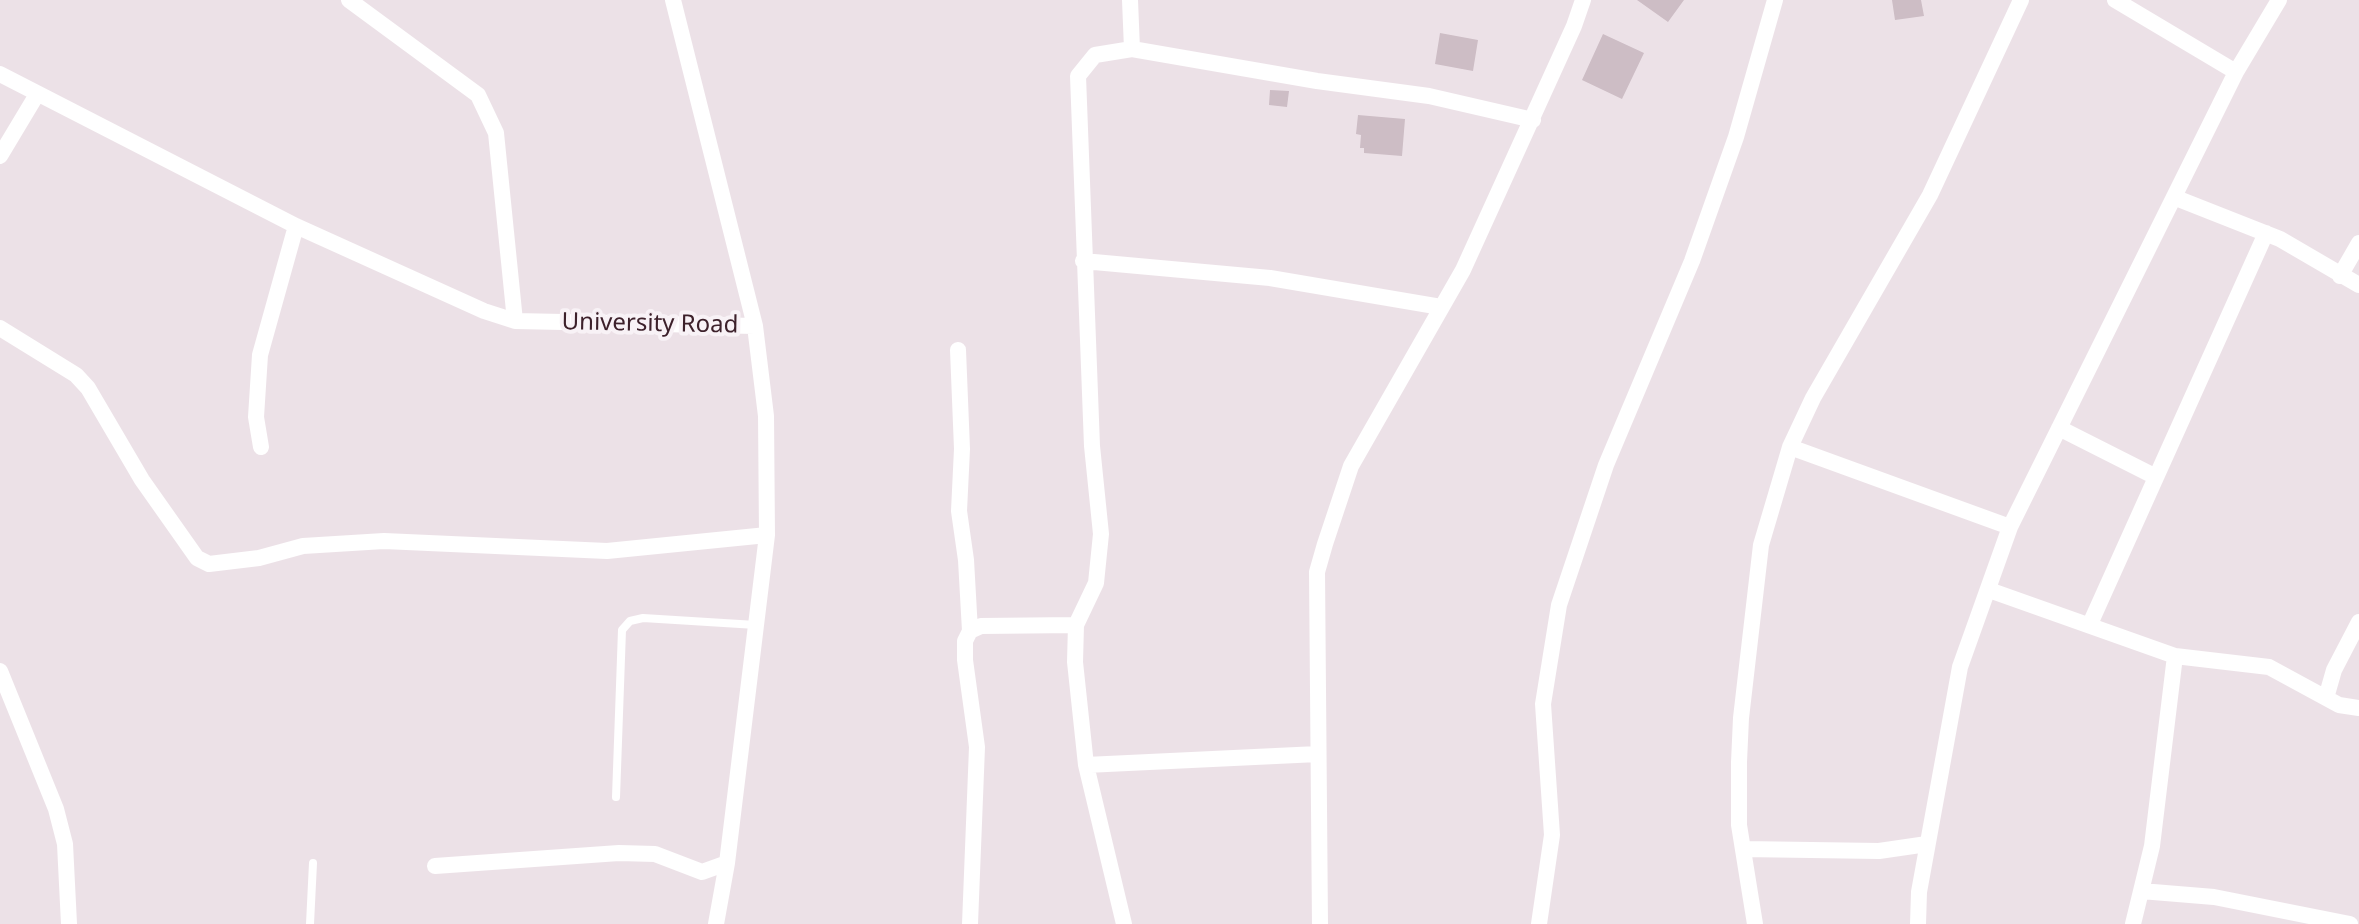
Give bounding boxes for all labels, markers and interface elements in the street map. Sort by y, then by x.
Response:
street label: University Road [561,308,739,340]

